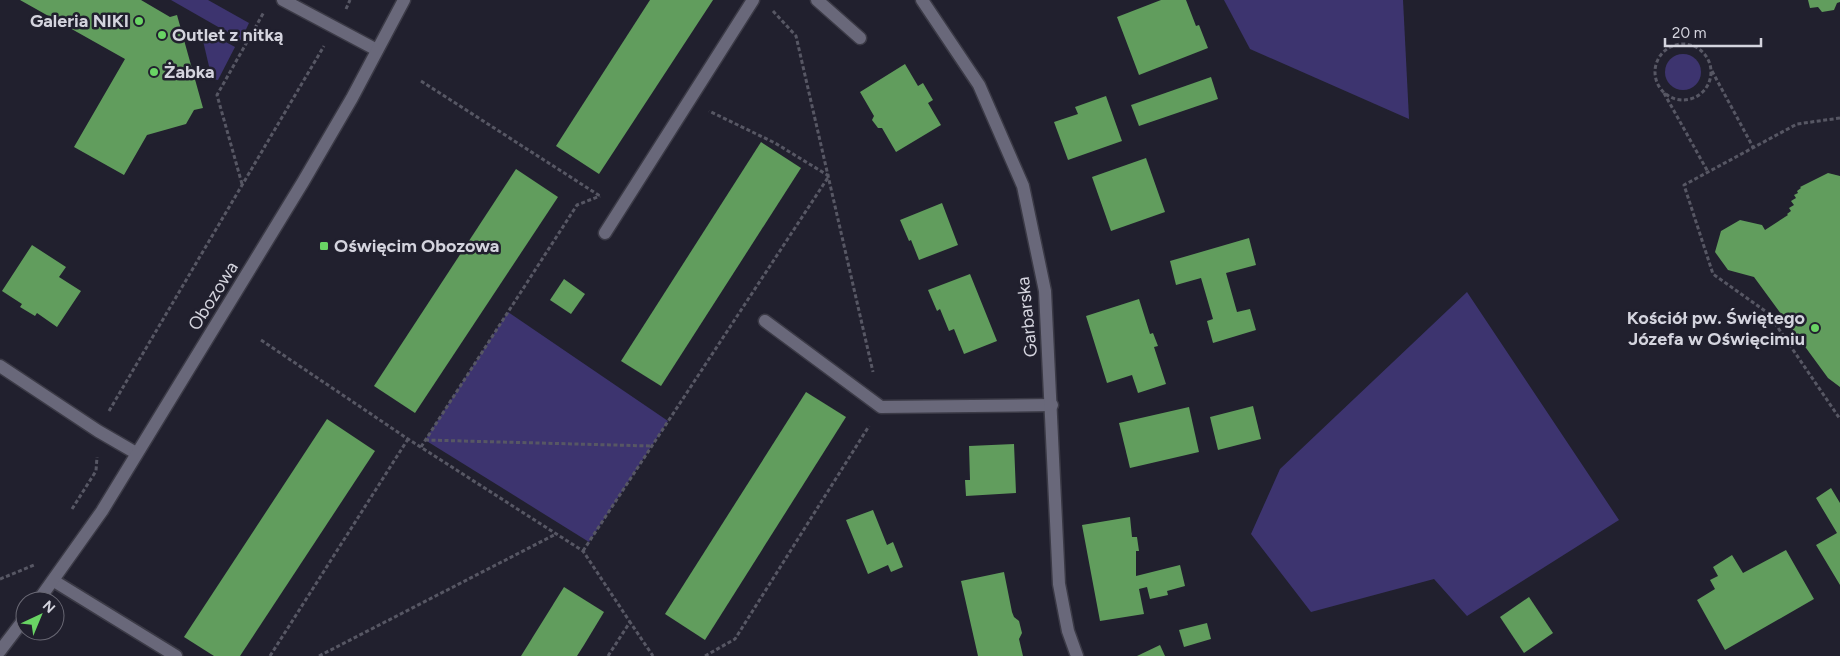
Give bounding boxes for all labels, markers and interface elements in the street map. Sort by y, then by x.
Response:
place label: Galeria NIKI [30,10,129,32]
marker: Galeria NIKI [133,15,145,27]
scale bar [1665,15,1761,47]
place label: Outlet z nitką [172,24,284,46]
text: 20 m [1672,24,1706,42]
marker: Outlet z nitką [156,29,168,41]
place label: Żabka [164,61,215,83]
marker: Żabka [148,66,160,78]
place label: Oświęcim Obozowa [334,235,499,257]
marker: Oświęcim Obozowa [318,240,330,252]
street label: Obozowa [183,257,243,335]
street label: Garbarska [1012,276,1042,358]
place label: Kościół pw. Świętego Józefa w Oświęcimiu [1627,307,1805,350]
marker: Kościół pw. Świętego Józefa w Oświęcimiu [1809,322,1821,334]
north arrow [15,591,65,641]
text: N [39,597,58,617]

